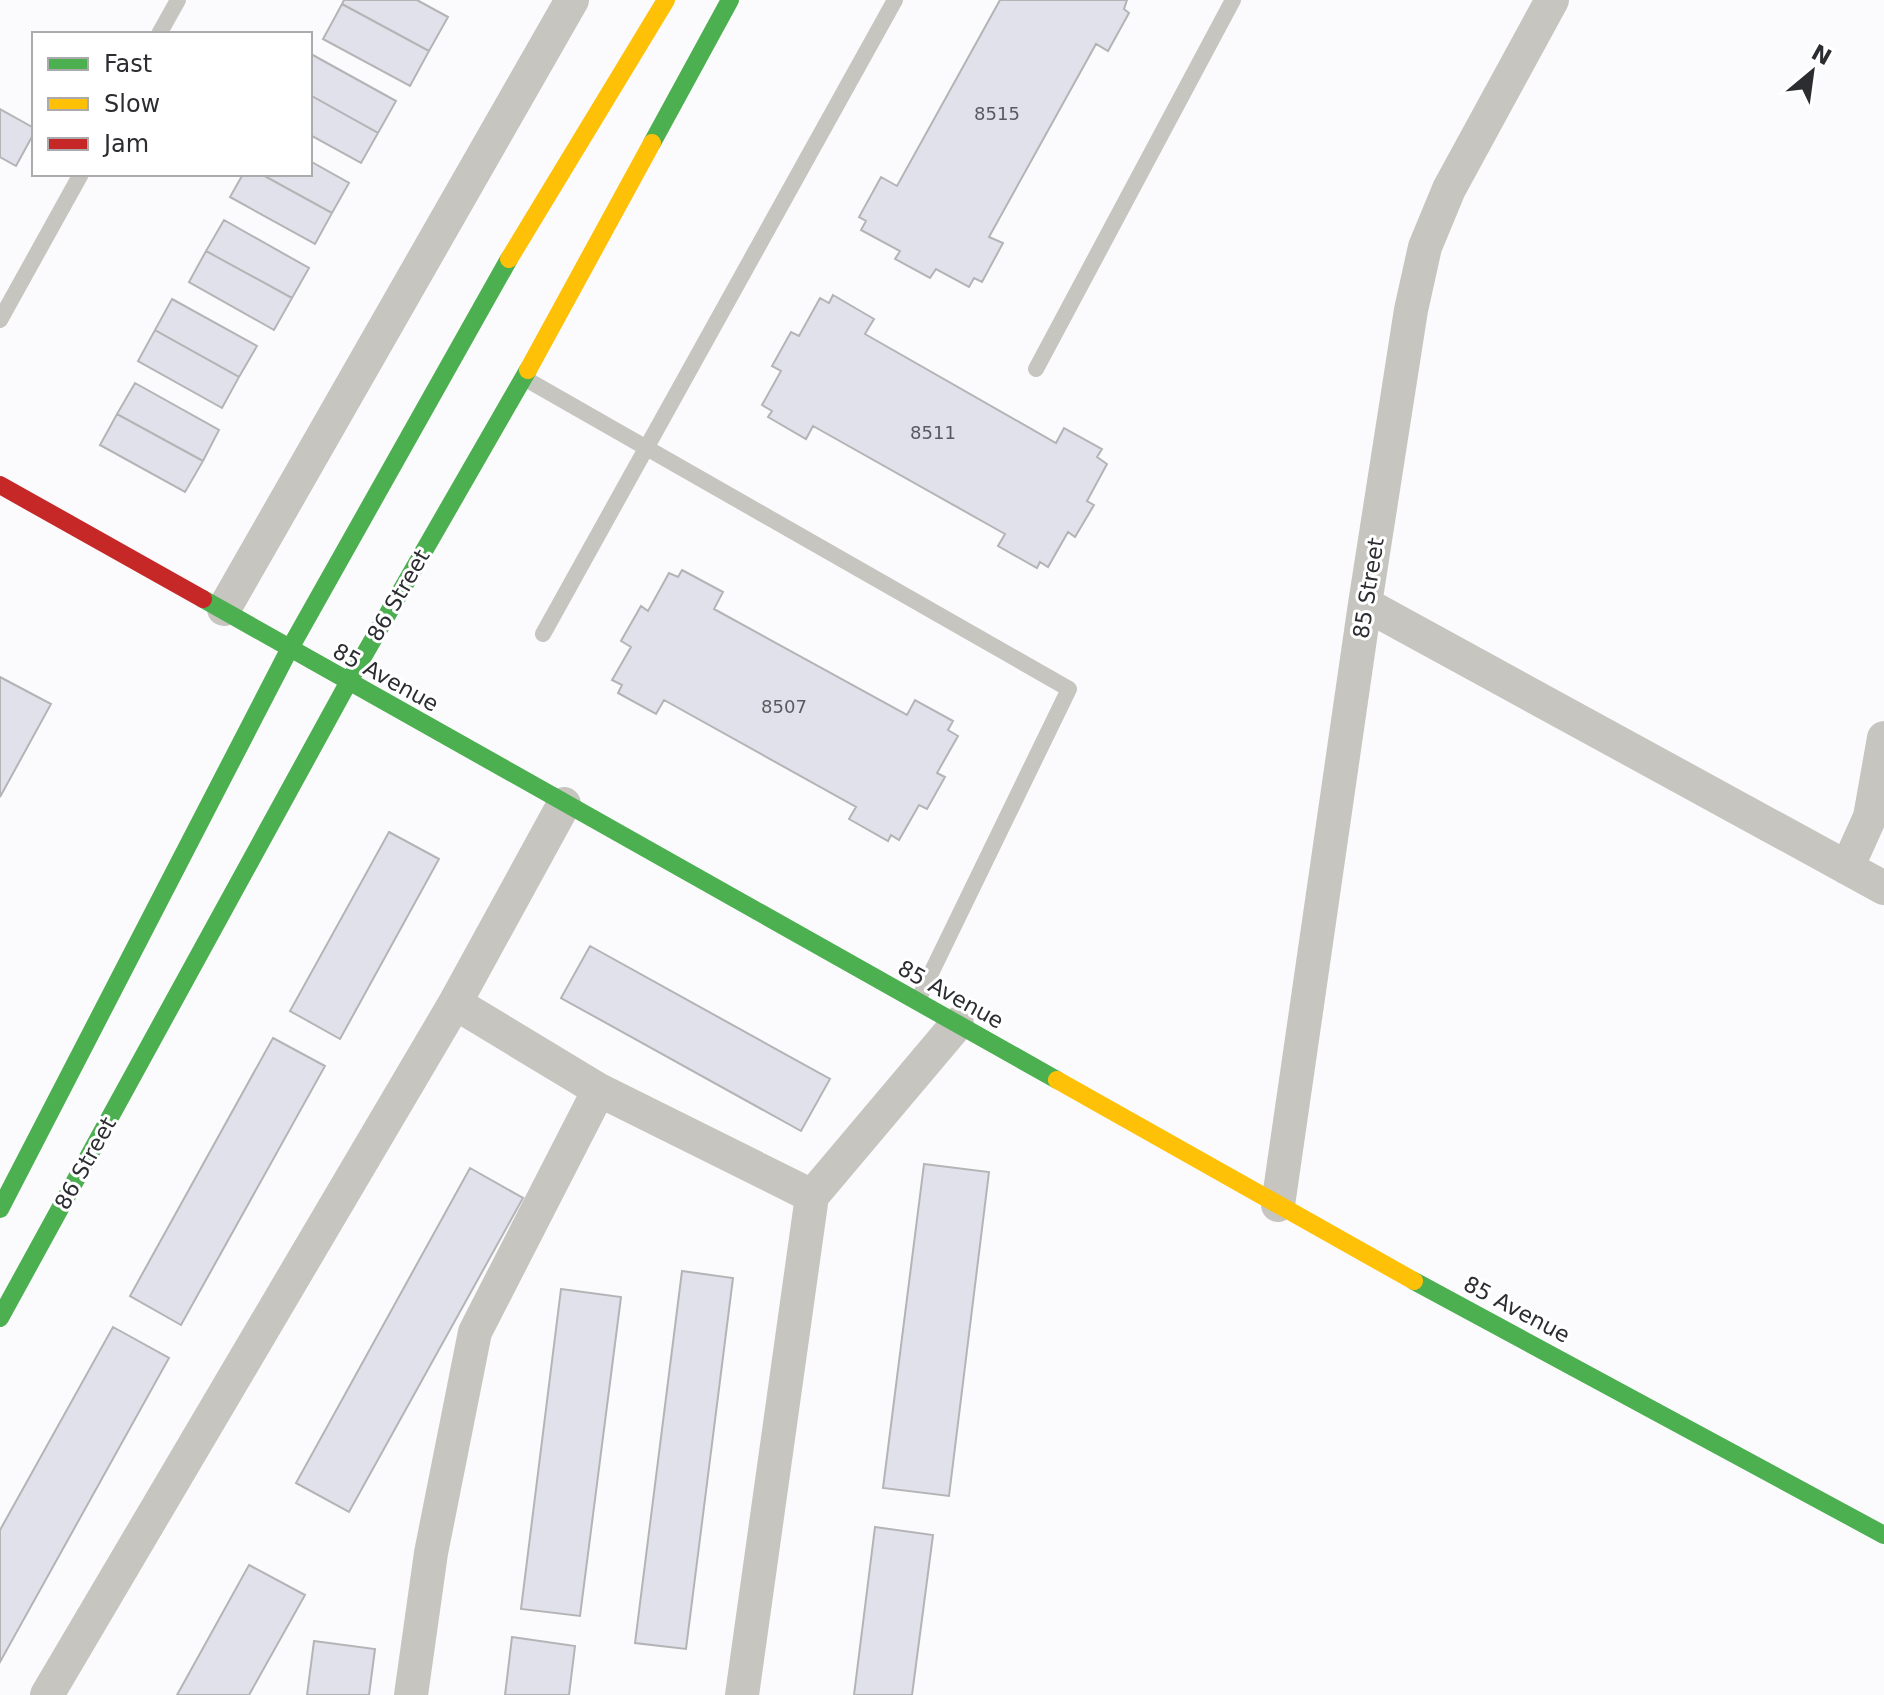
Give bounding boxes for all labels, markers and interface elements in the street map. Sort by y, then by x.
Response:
legend [32,32,312,176]
north arrow [1772,32,1852,112]
text: N [1807,40,1836,70]
text: Fast [104,50,152,78]
text: Slow [104,90,160,118]
house number: 8515 [974,103,1020,124]
text: Jam [102,130,149,158]
house number: 8511 [910,422,956,443]
street label: 85 Street [1348,535,1389,640]
street label: 86 Street [362,545,435,646]
street label: 85 Avenue [329,638,443,717]
house number: 8507 [761,696,807,717]
street label: 85 Avenue [894,955,1008,1034]
street label: 86 Street [50,1112,121,1214]
street label: 85 Avenue [1459,1271,1574,1348]

